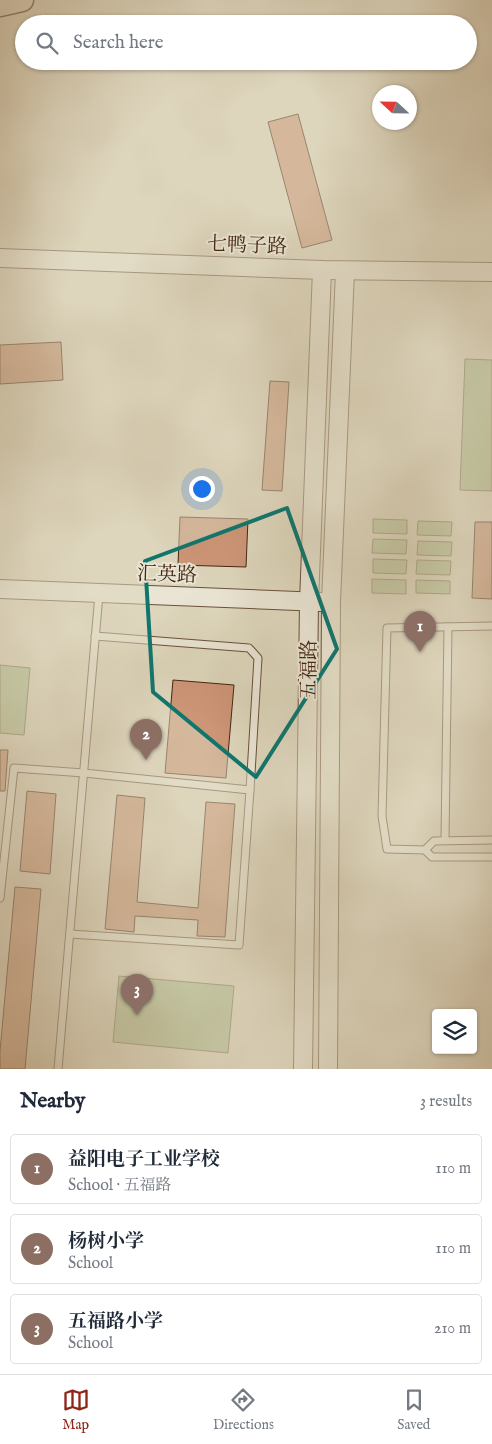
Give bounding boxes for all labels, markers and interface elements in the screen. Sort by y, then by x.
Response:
search box [15,15,477,70]
icon: search [33,29,61,57]
text: Search here [73,31,164,55]
north arrow [372,85,417,130]
street label: 七鸭子路 [207,232,287,260]
your location [189,476,215,502]
street label: 汇英路 [137,561,197,589]
pin: 1 [404,611,436,652]
street label: 五福路 [297,640,322,700]
pin: 2 [130,719,162,760]
pin: 3 [121,974,153,1015]
map controls [432,1009,477,1054]
button: layers [432,1009,477,1054]
text: Nearby [20,1088,85,1115]
text: 3 results [420,1092,472,1112]
text: 益阳电子工业学校 [68,1148,220,1172]
text: 1 [34,1159,40,1179]
text: 110 m [435,1159,471,1179]
text: School · 五福路 [68,1176,172,1196]
text: 杨树小学 [68,1230,144,1254]
text: 2 [33,1239,41,1259]
text: 110 m [435,1239,471,1259]
text: School [68,1254,113,1274]
text: 五福路小学 [68,1310,163,1334]
text: 3 [34,1319,40,1339]
text: 210 m [434,1319,471,1339]
text: School [68,1334,113,1354]
tab: Map [62,1386,90,1434]
tab: Directions [213,1386,274,1434]
tab: Saved [397,1386,430,1434]

